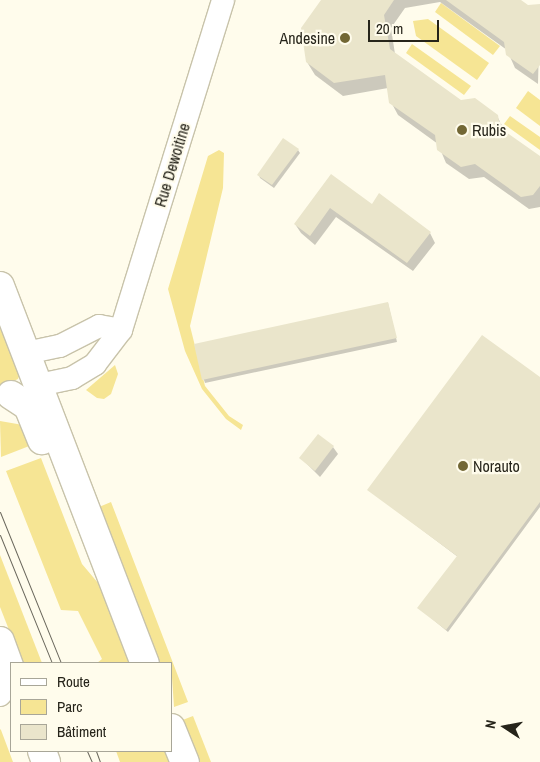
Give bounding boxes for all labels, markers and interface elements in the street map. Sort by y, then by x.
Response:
scale bar [370,10,441,42]
text: 20 m [376,18,403,39]
place label: Andesine [280,28,335,48]
marker: Andesine [339,32,351,44]
place label: Rubis [472,120,506,140]
street label: Rue Dewoitine [150,121,194,209]
marker: Rubis [456,124,468,136]
place label: Norauto [473,456,520,476]
marker: Norauto [457,460,469,472]
legend [10,662,172,752]
text: Route [57,671,90,692]
text: Parc [57,696,82,717]
north arrow [480,702,530,752]
text: N [481,718,500,730]
text: Bâtiment [57,721,106,742]

